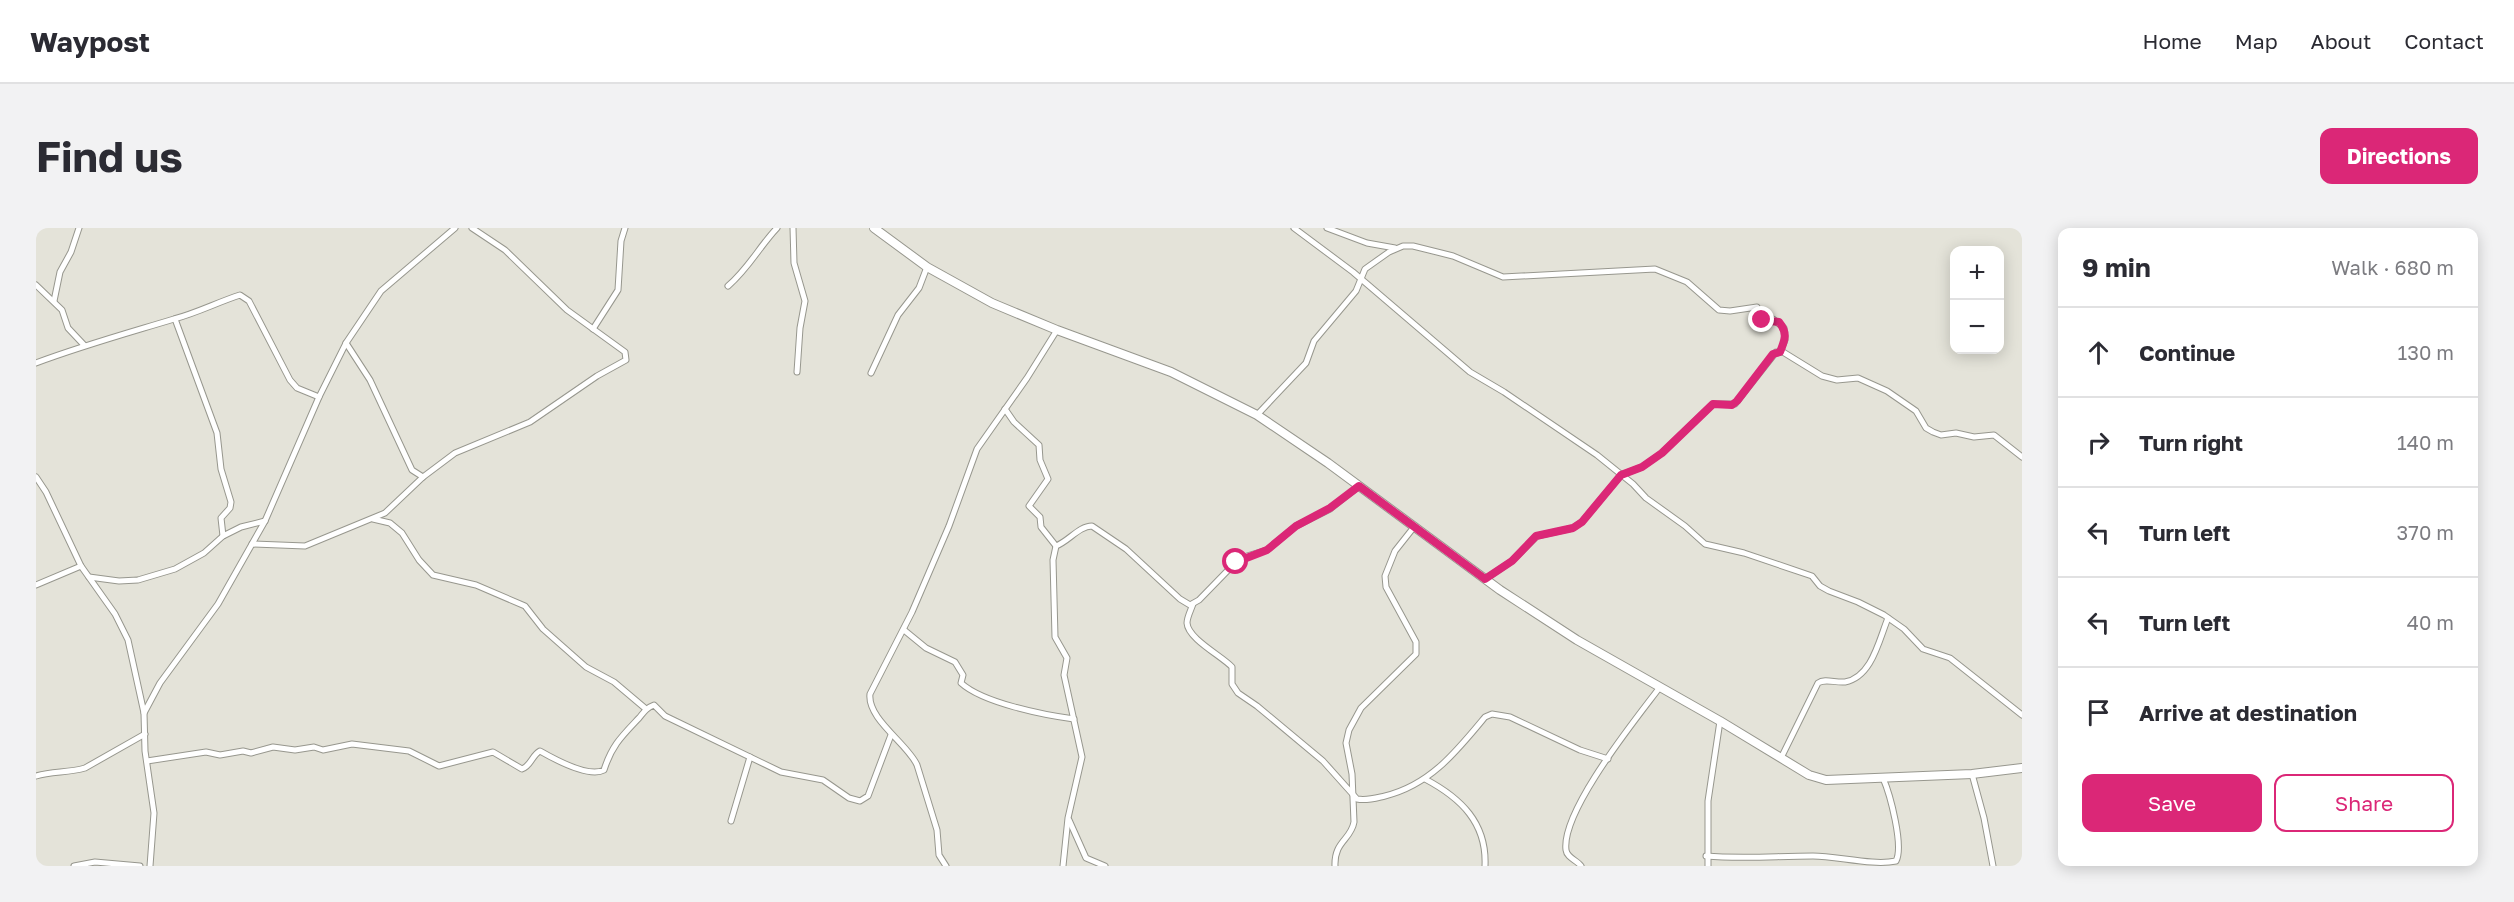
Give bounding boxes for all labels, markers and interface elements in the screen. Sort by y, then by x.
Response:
text: Waypost [30,25,150,58]
text: Home [2142,28,2202,54]
text: Map [2235,28,2278,54]
text: About [2311,28,2371,54]
text: Contact [2404,28,2484,54]
button: Directions [2320,128,2478,184]
text: Find us [36,131,183,181]
map controls [1950,246,2004,354]
button: + [1950,246,2004,300]
text: 9 min [2082,252,2151,283]
text: Walk · 680 m [2331,255,2454,279]
button: − [1950,300,2004,354]
route end [1748,306,1774,332]
icon: ahead [2082,336,2115,369]
text: Continue [2139,339,2235,366]
text: 130 m [2398,340,2454,364]
icon: right [2082,426,2115,459]
text: Turn right [2139,429,2243,456]
text: 140 m [2397,430,2454,454]
icon: left [2082,516,2115,549]
text: Turn left [2139,519,2230,546]
text: 370 m [2397,520,2454,544]
route start [1222,548,1248,574]
icon: left [2082,606,2115,639]
text: Turn left [2139,609,2230,636]
text: 40 m [2407,610,2454,634]
icon: arrive [2082,696,2115,729]
text: Arrive at destination [2139,699,2357,726]
button: Save [2082,774,2262,832]
button: Share [2274,774,2454,832]

